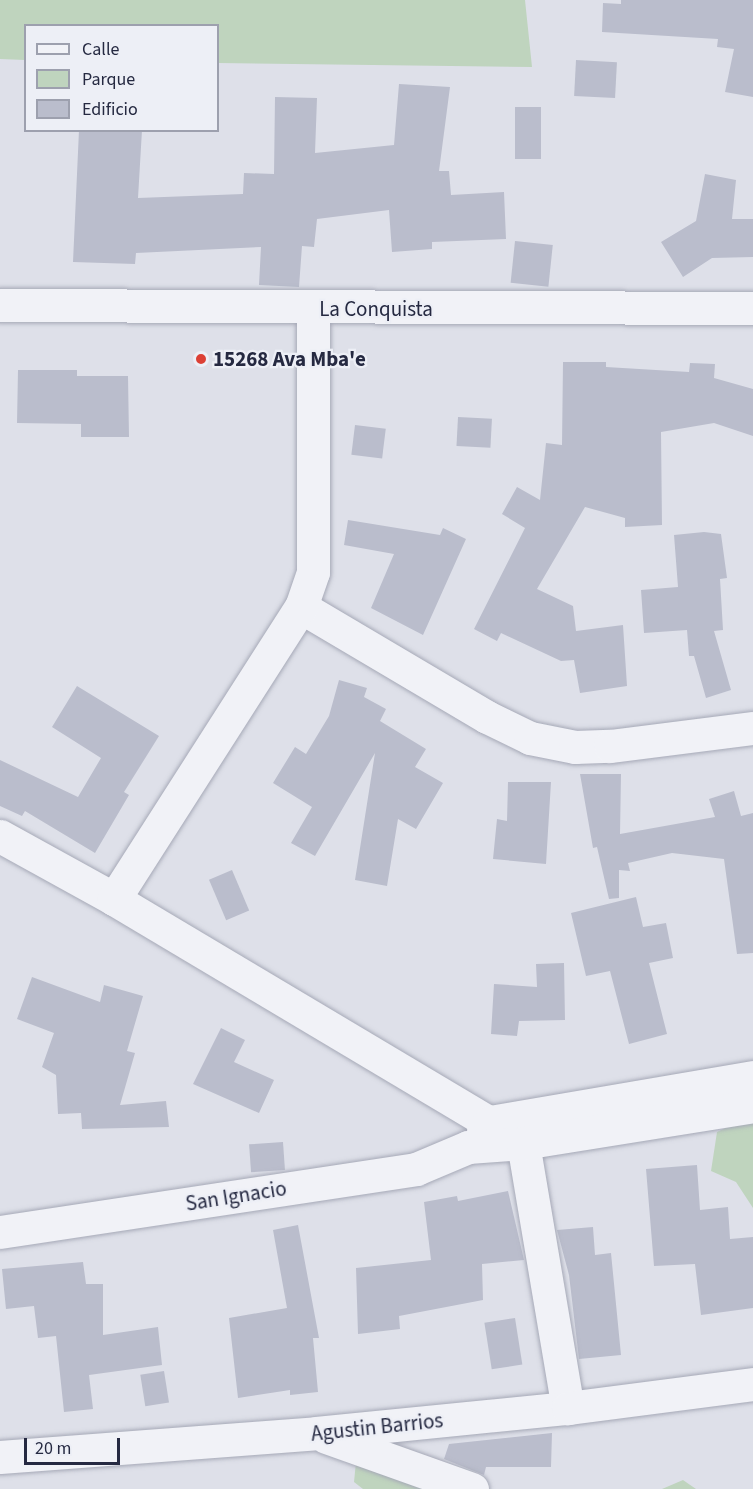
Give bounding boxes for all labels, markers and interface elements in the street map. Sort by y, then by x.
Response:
legend [24,24,219,132]
text: Calle [82,37,119,62]
text: Parque [82,67,135,92]
text: Edificio [82,97,138,122]
street label: La Conquista [319,296,433,322]
place label: 15268 Ava Mba'e [213,346,366,372]
marker: 15268 Ava Mba'e [194,352,208,366]
street label: San Ignacio [184,1176,288,1216]
street label: Agustin Barrios [310,1408,444,1446]
scale bar [27,1426,123,1464]
text: 20 m [35,1436,71,1461]

